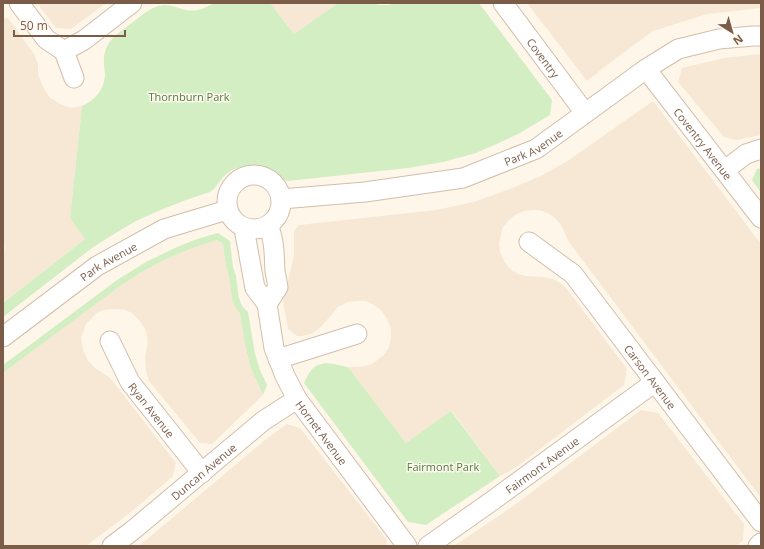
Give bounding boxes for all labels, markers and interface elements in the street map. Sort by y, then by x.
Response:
scale bar [14,12,125,38]
north arrow [712,12,752,52]
text: 50 m [20,17,48,34]
text: N [730,32,746,49]
street label: Coventry [524,35,564,81]
park label: Thornburn Park [148,89,230,104]
street label: Coventry Avenue [671,104,736,182]
street label: Park Avenue [502,125,565,169]
street label: Park Avenue [77,238,139,284]
street label: Carson Avenue [621,341,680,412]
street label: Ryan Avenue [125,379,178,440]
street label: Hornet Avenue [293,397,351,468]
street label: Fairmont Avenue [502,433,582,497]
street label: Duncan Avenue [167,439,239,503]
park label: Fairmont Park [407,459,479,474]

